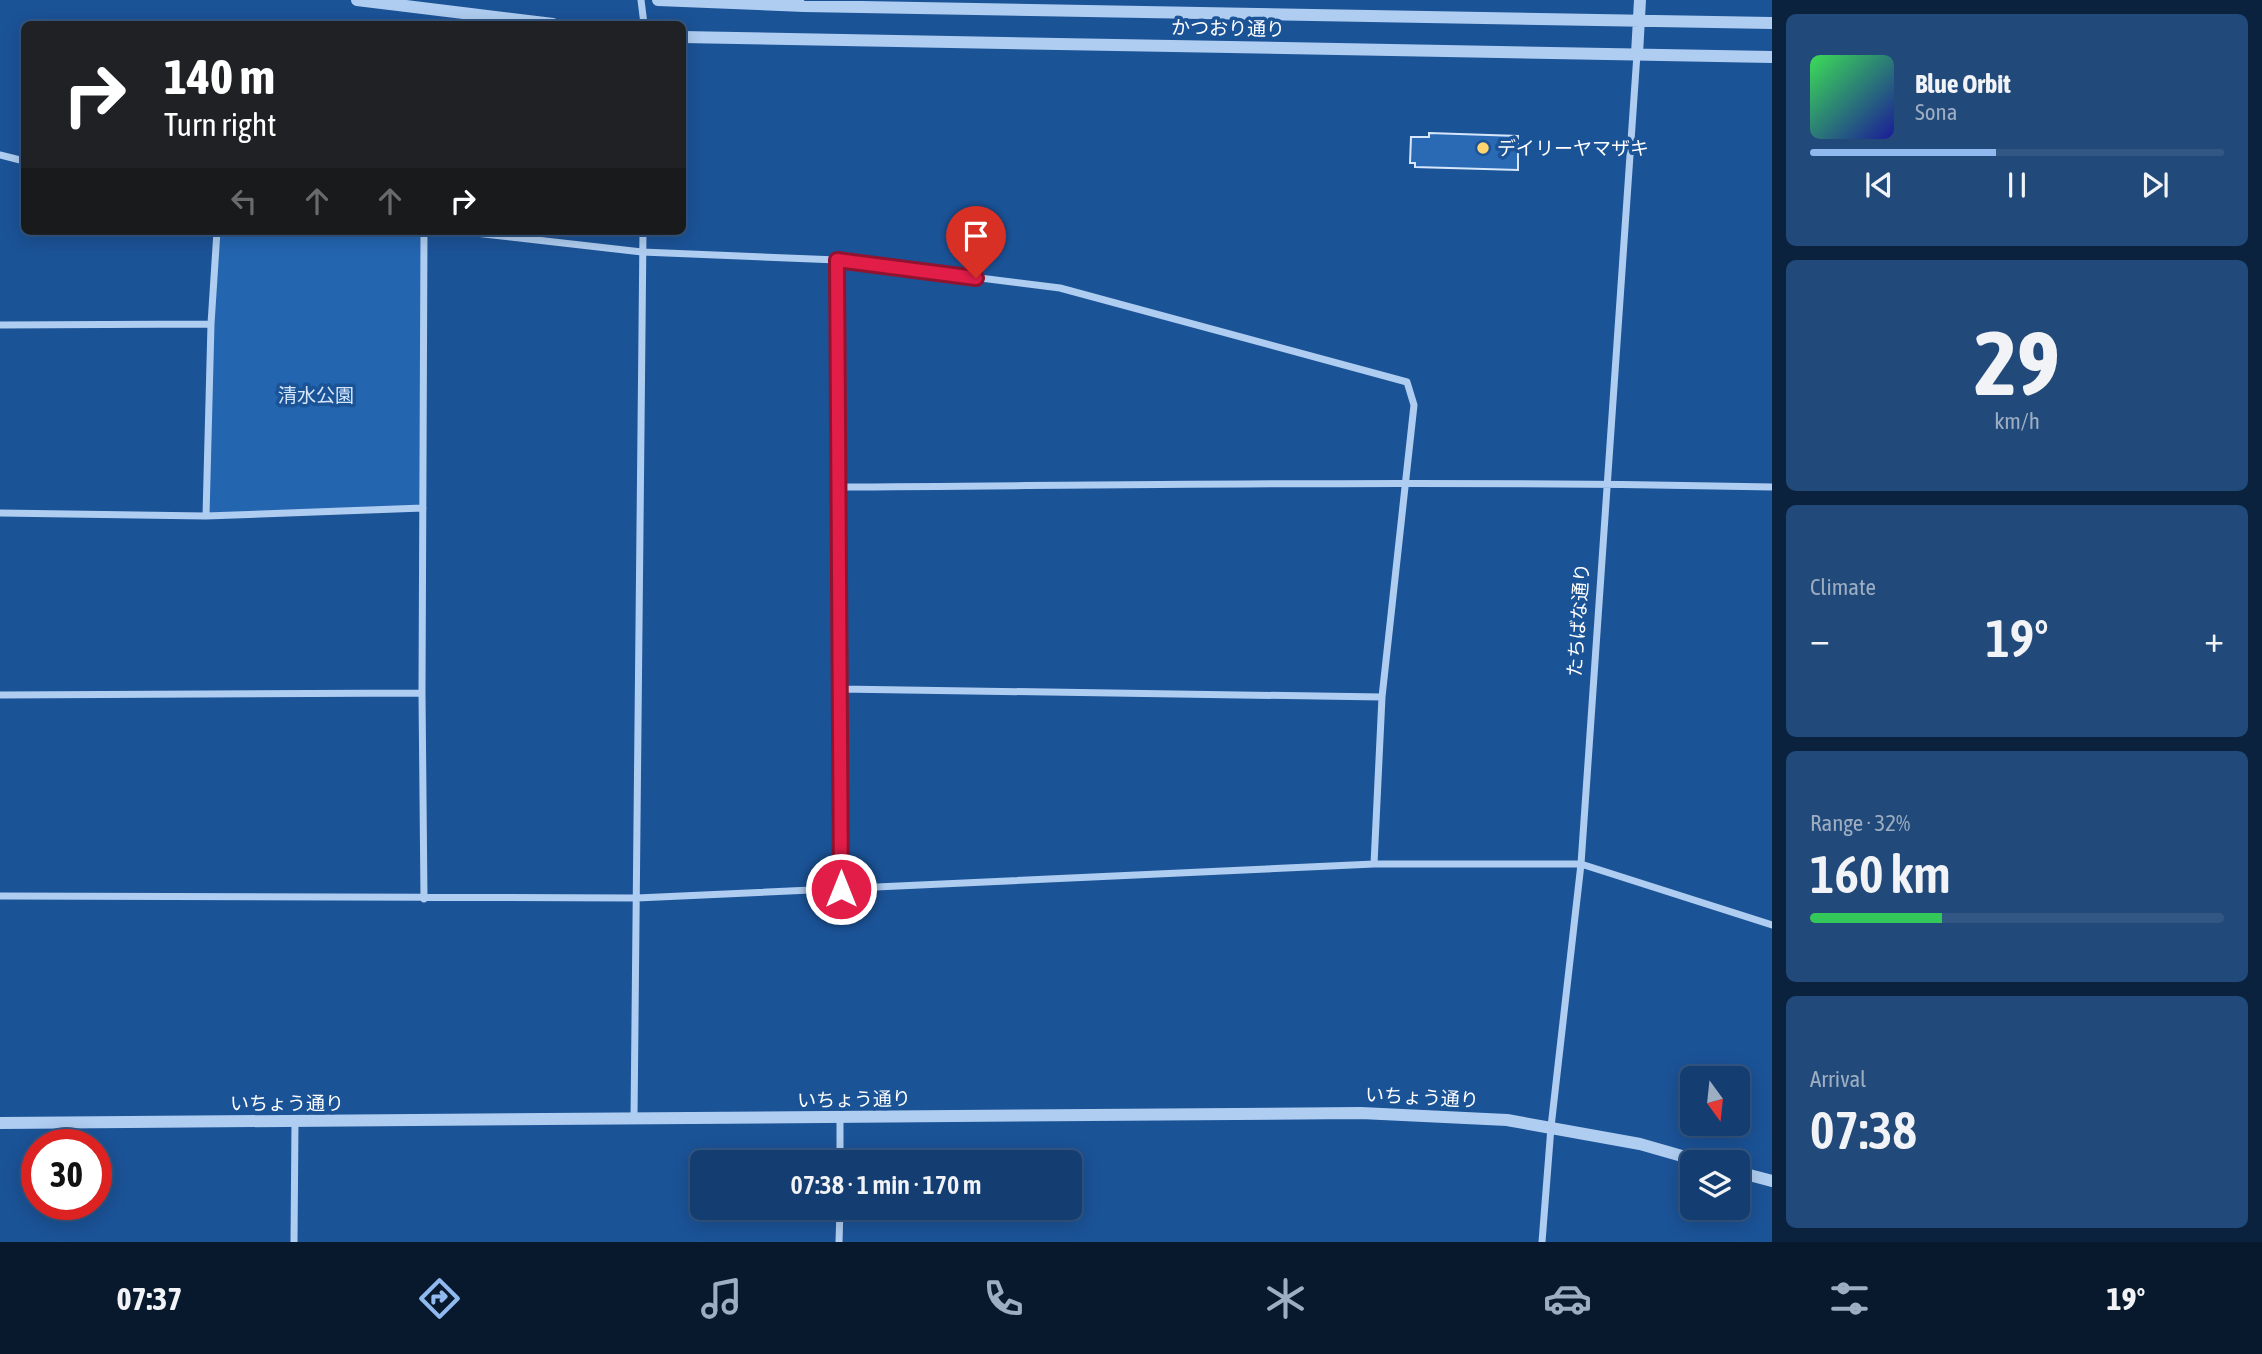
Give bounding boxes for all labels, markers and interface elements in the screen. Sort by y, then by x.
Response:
street label: かつおり通り [1171,16,1285,40]
text: 140 m [164,48,275,104]
icon: right [49,49,140,140]
text: Blue Orbit [1915,69,2011,99]
text: Sona [1915,99,1957,125]
text: Turn right [164,106,277,143]
place label: デイリーヤマザキ [1497,137,1649,159]
marker: デイリーヤマザキ [1475,140,1491,156]
icon: previous [1860,166,1898,204]
icon: pause [1998,166,2036,204]
icon: next [2136,166,2174,204]
icon: left [225,182,263,220]
icon: ahead [298,182,336,220]
icon: ahead [371,182,409,220]
icon: right [444,182,482,220]
pin [946,206,1006,278]
icon: arrive [957,217,995,255]
text: 29 [1974,310,2060,414]
park label: 清水公園 [278,384,354,406]
text: km/h [1994,408,2040,434]
street label: たちばな通り [1563,562,1593,678]
text: Climate [1810,574,1876,600]
text: 19° [1985,608,2049,668]
text: − [1810,617,1830,660]
text: + [2204,617,2224,660]
text: Range · 32% [1810,810,1910,836]
text: 160 km [1810,844,1951,904]
position arrow [804,852,878,926]
north arrow [1680,1066,1750,1136]
map controls [1680,1066,1750,1220]
text: Arrival [1810,1066,1866,1092]
street label: いちょう通り [1364,1083,1480,1111]
street label: いちょう通り [797,1087,911,1111]
street label: いちょう通り [230,1092,344,1114]
text: 07:38 [1810,1100,1917,1160]
speed limit sign: 30 [21,1129,112,1220]
button: layers [1680,1150,1750,1220]
text: 07:38 · 1 min · 170 m [791,1170,981,1200]
icon: directions [415,1274,464,1323]
icon: music [697,1274,746,1323]
icon: phone [979,1274,1028,1323]
icon: climate [1261,1274,1310,1323]
icon: car [1543,1274,1592,1323]
icon: filters [1825,1274,1874,1323]
text: 07:37 [116,1280,182,1317]
text: 19° [2107,1280,2145,1317]

